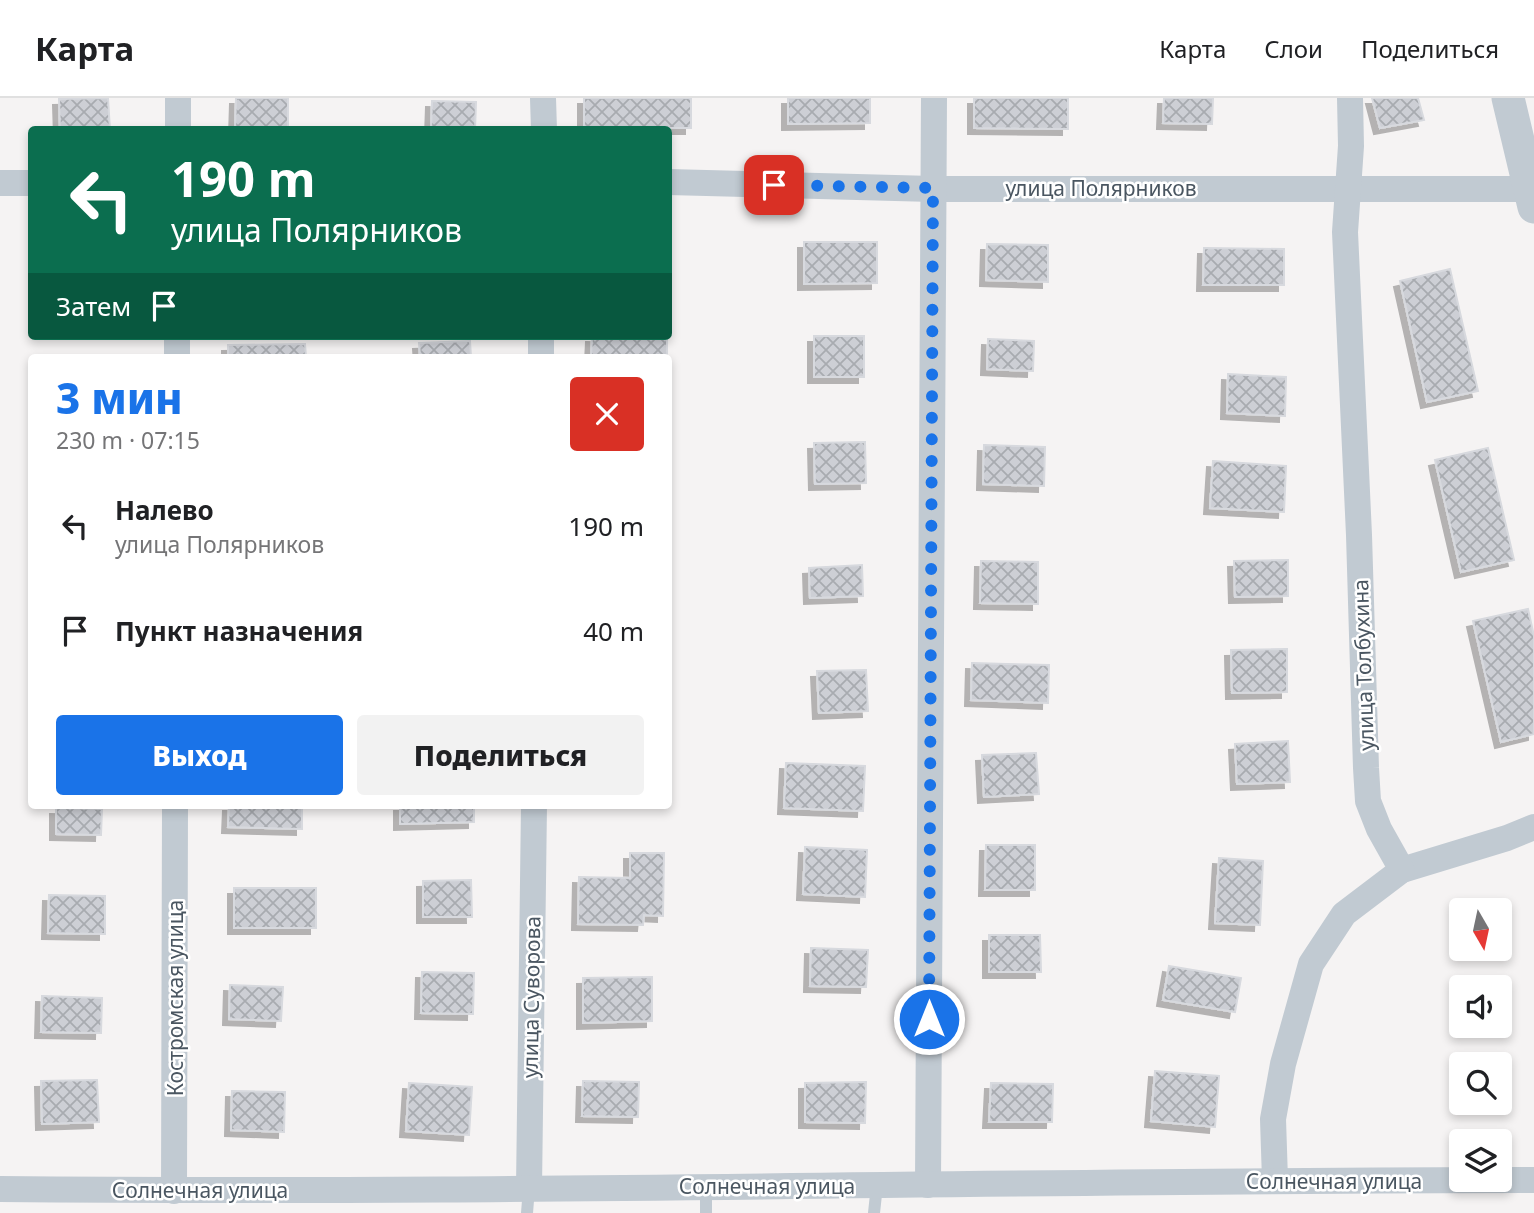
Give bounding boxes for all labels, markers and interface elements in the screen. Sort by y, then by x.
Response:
text: Карта [35,26,134,71]
text: Карта [1159,32,1226,65]
text: Слои [1264,32,1323,65]
text: Поделиться [1361,32,1499,65]
text: 190 m [171,145,316,211]
icon: left [56,154,147,245]
pin [744,155,804,215]
icon: arrive [755,166,793,204]
street label: улица Полярников [1005,174,1197,202]
text: улица Полярников [171,208,462,251]
icon: arrive [145,287,183,325]
text: Затем [56,288,131,324]
text: 3 мин [56,369,183,426]
button: close [570,377,644,451]
text: 230 m · 07:15 [56,424,200,456]
text: Налево [115,492,214,528]
icon: left [56,507,94,545]
text: 190 m [568,508,644,544]
text: улица Полярников [115,528,324,560]
street label: улица Толбухина [1346,579,1380,751]
icon: arrive [56,612,94,650]
text: Пункт назначения [115,613,363,649]
text: 40 m [583,613,644,649]
button: Выход [56,715,343,795]
button: Поделиться [357,715,644,795]
north arrow [1449,898,1512,961]
map controls [1449,898,1512,1192]
street label: Костромская улица [161,900,189,1096]
street label: улица Суворова [516,916,546,1078]
button: sound [1449,975,1512,1038]
position arrow [892,982,966,1056]
button: search [1449,1052,1512,1115]
button: layers [1449,1129,1512,1192]
street label: Солнечная улица [1246,1167,1422,1195]
street label: Солнечная улица [679,1172,855,1200]
street label: Солнечная улица [112,1176,288,1204]

